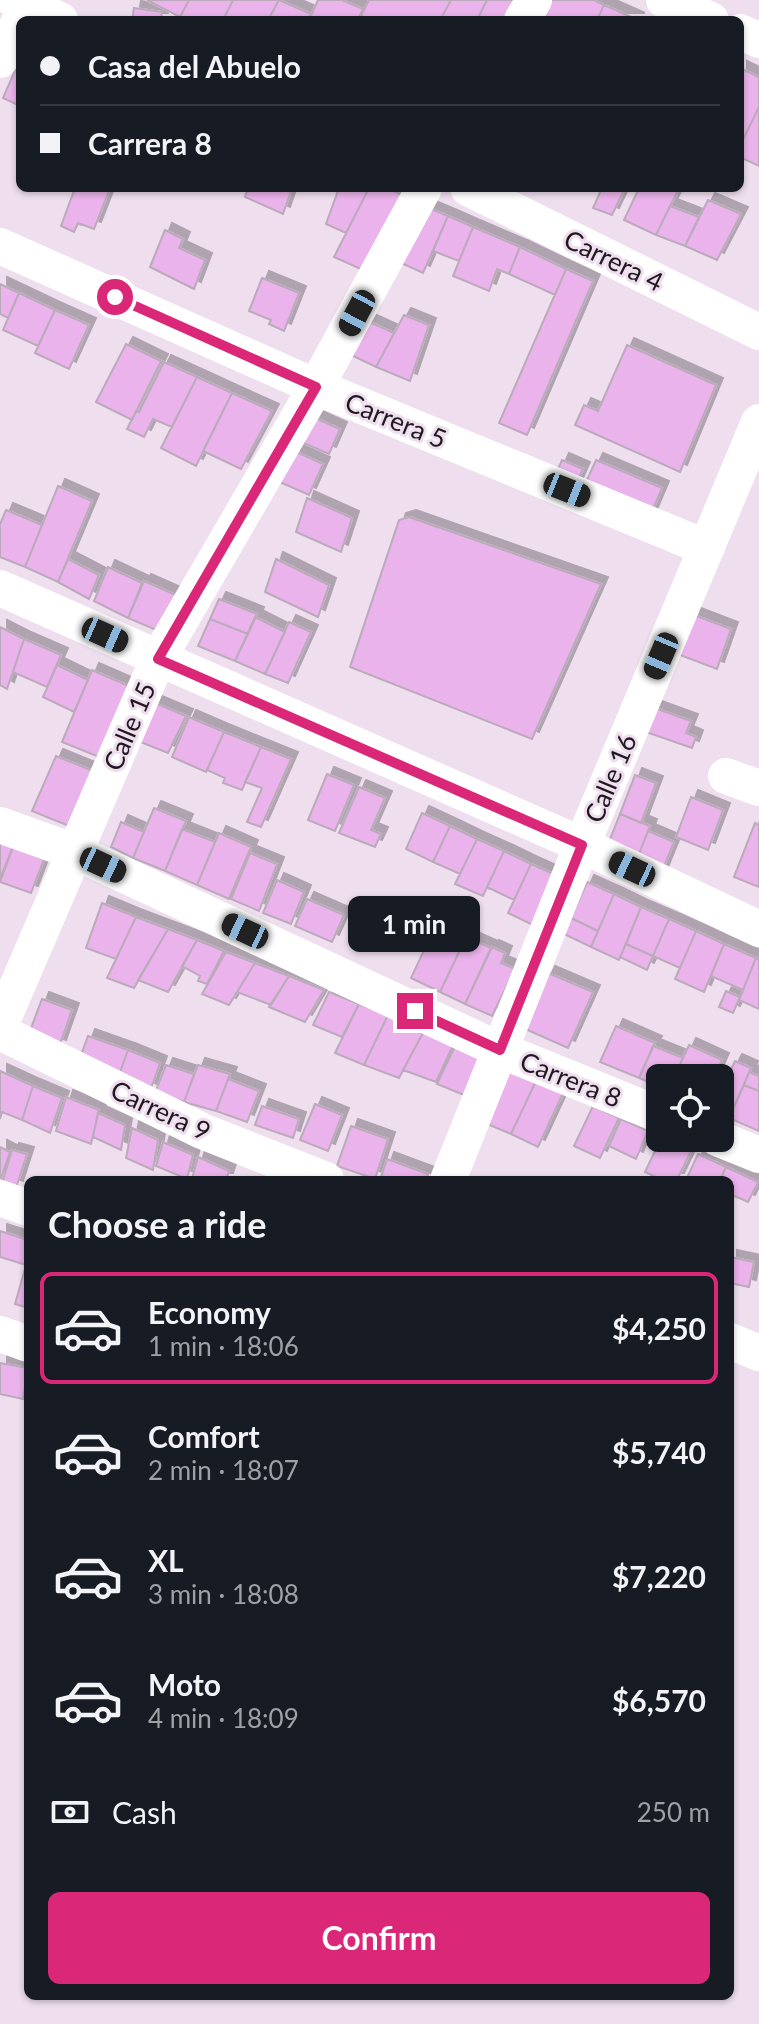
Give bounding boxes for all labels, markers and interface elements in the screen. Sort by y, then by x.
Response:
text: Casa del Abuelo [88,48,301,84]
text: Carrera 8 [88,125,212,161]
street label: Carrera 4 [559,222,669,298]
route start [97,279,133,315]
car [335,286,379,340]
street label: Carrera 5 [341,385,451,455]
car [540,470,594,510]
car [78,614,132,656]
car [641,629,681,683]
street label: Calle 15 [96,677,162,775]
street label: Calle 16 [577,729,643,827]
car [76,844,130,886]
car [605,848,659,890]
callout: 1 min [349,895,481,951]
text: 1 min [382,908,446,940]
car [218,910,272,952]
route end [397,993,433,1029]
street label: Carrera 8 [516,1044,626,1114]
map controls [646,1064,734,1152]
button: locate [646,1064,734,1152]
street label: Carrera 9 [106,1073,216,1147]
text: Choose a ride [48,1202,267,1246]
icon: car [52,1292,124,1364]
text: Economy [148,1294,271,1330]
text: $4,250 [612,1310,706,1346]
text: 1 min · 18:06 [148,1330,299,1362]
icon: car [52,1416,124,1488]
text: Comfort [148,1418,260,1454]
text: $5,740 [612,1434,706,1470]
text: 2 min · 18:07 [148,1454,299,1486]
icon: car [52,1540,124,1612]
text: XL [148,1542,184,1578]
text: $7,220 [612,1558,706,1594]
text: 3 min · 18:08 [148,1578,299,1610]
icon: car [52,1664,124,1736]
text: Moto [148,1666,221,1702]
text: $6,570 [612,1682,706,1718]
text: 4 min · 18:09 [148,1702,299,1734]
icon: cash [48,1790,92,1834]
text: Cash [112,1794,177,1830]
text: 250 m [637,1796,710,1828]
button: Confirm [48,1892,710,1984]

